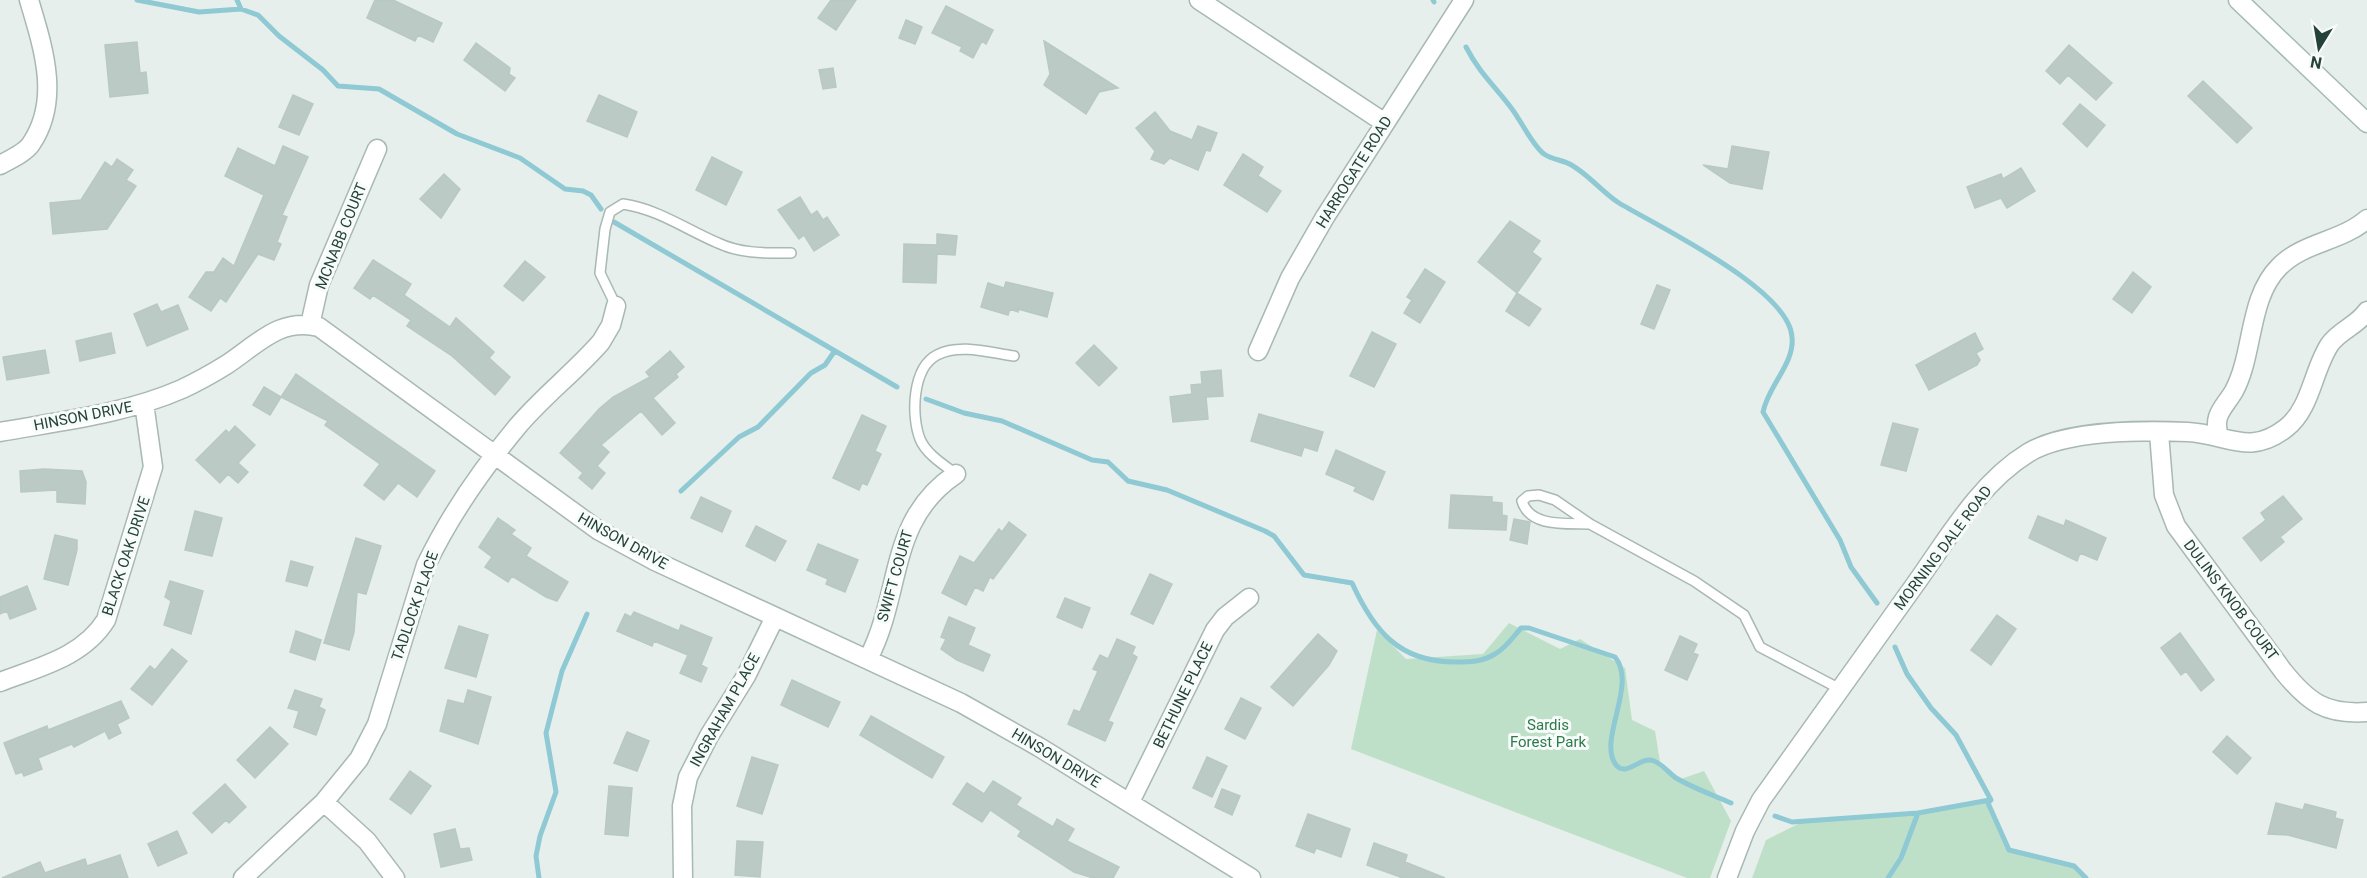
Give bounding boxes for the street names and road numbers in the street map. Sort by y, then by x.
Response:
street label: HARROGATE ROAD [1312,113,1396,231]
street label: MCNABB COURT [311,180,371,292]
street label: HINSON DRIVE [32,397,134,434]
street label: MORNING DALE ROAD [1890,482,1996,614]
street label: BLACK OAK DRIVE [98,494,154,618]
street label: HINSON DRIVE [575,509,672,573]
street label: SWIFT COURT [873,528,917,624]
street label: DULINS KNOB COURT [2180,536,2282,664]
street label: TADLOCK PLACE [388,548,442,663]
street label: BETHUNE PLACE [1149,638,1217,751]
street label: INGRAHAM PLACE [686,650,764,770]
street label: HINSON DRIVE [1008,724,1104,792]

